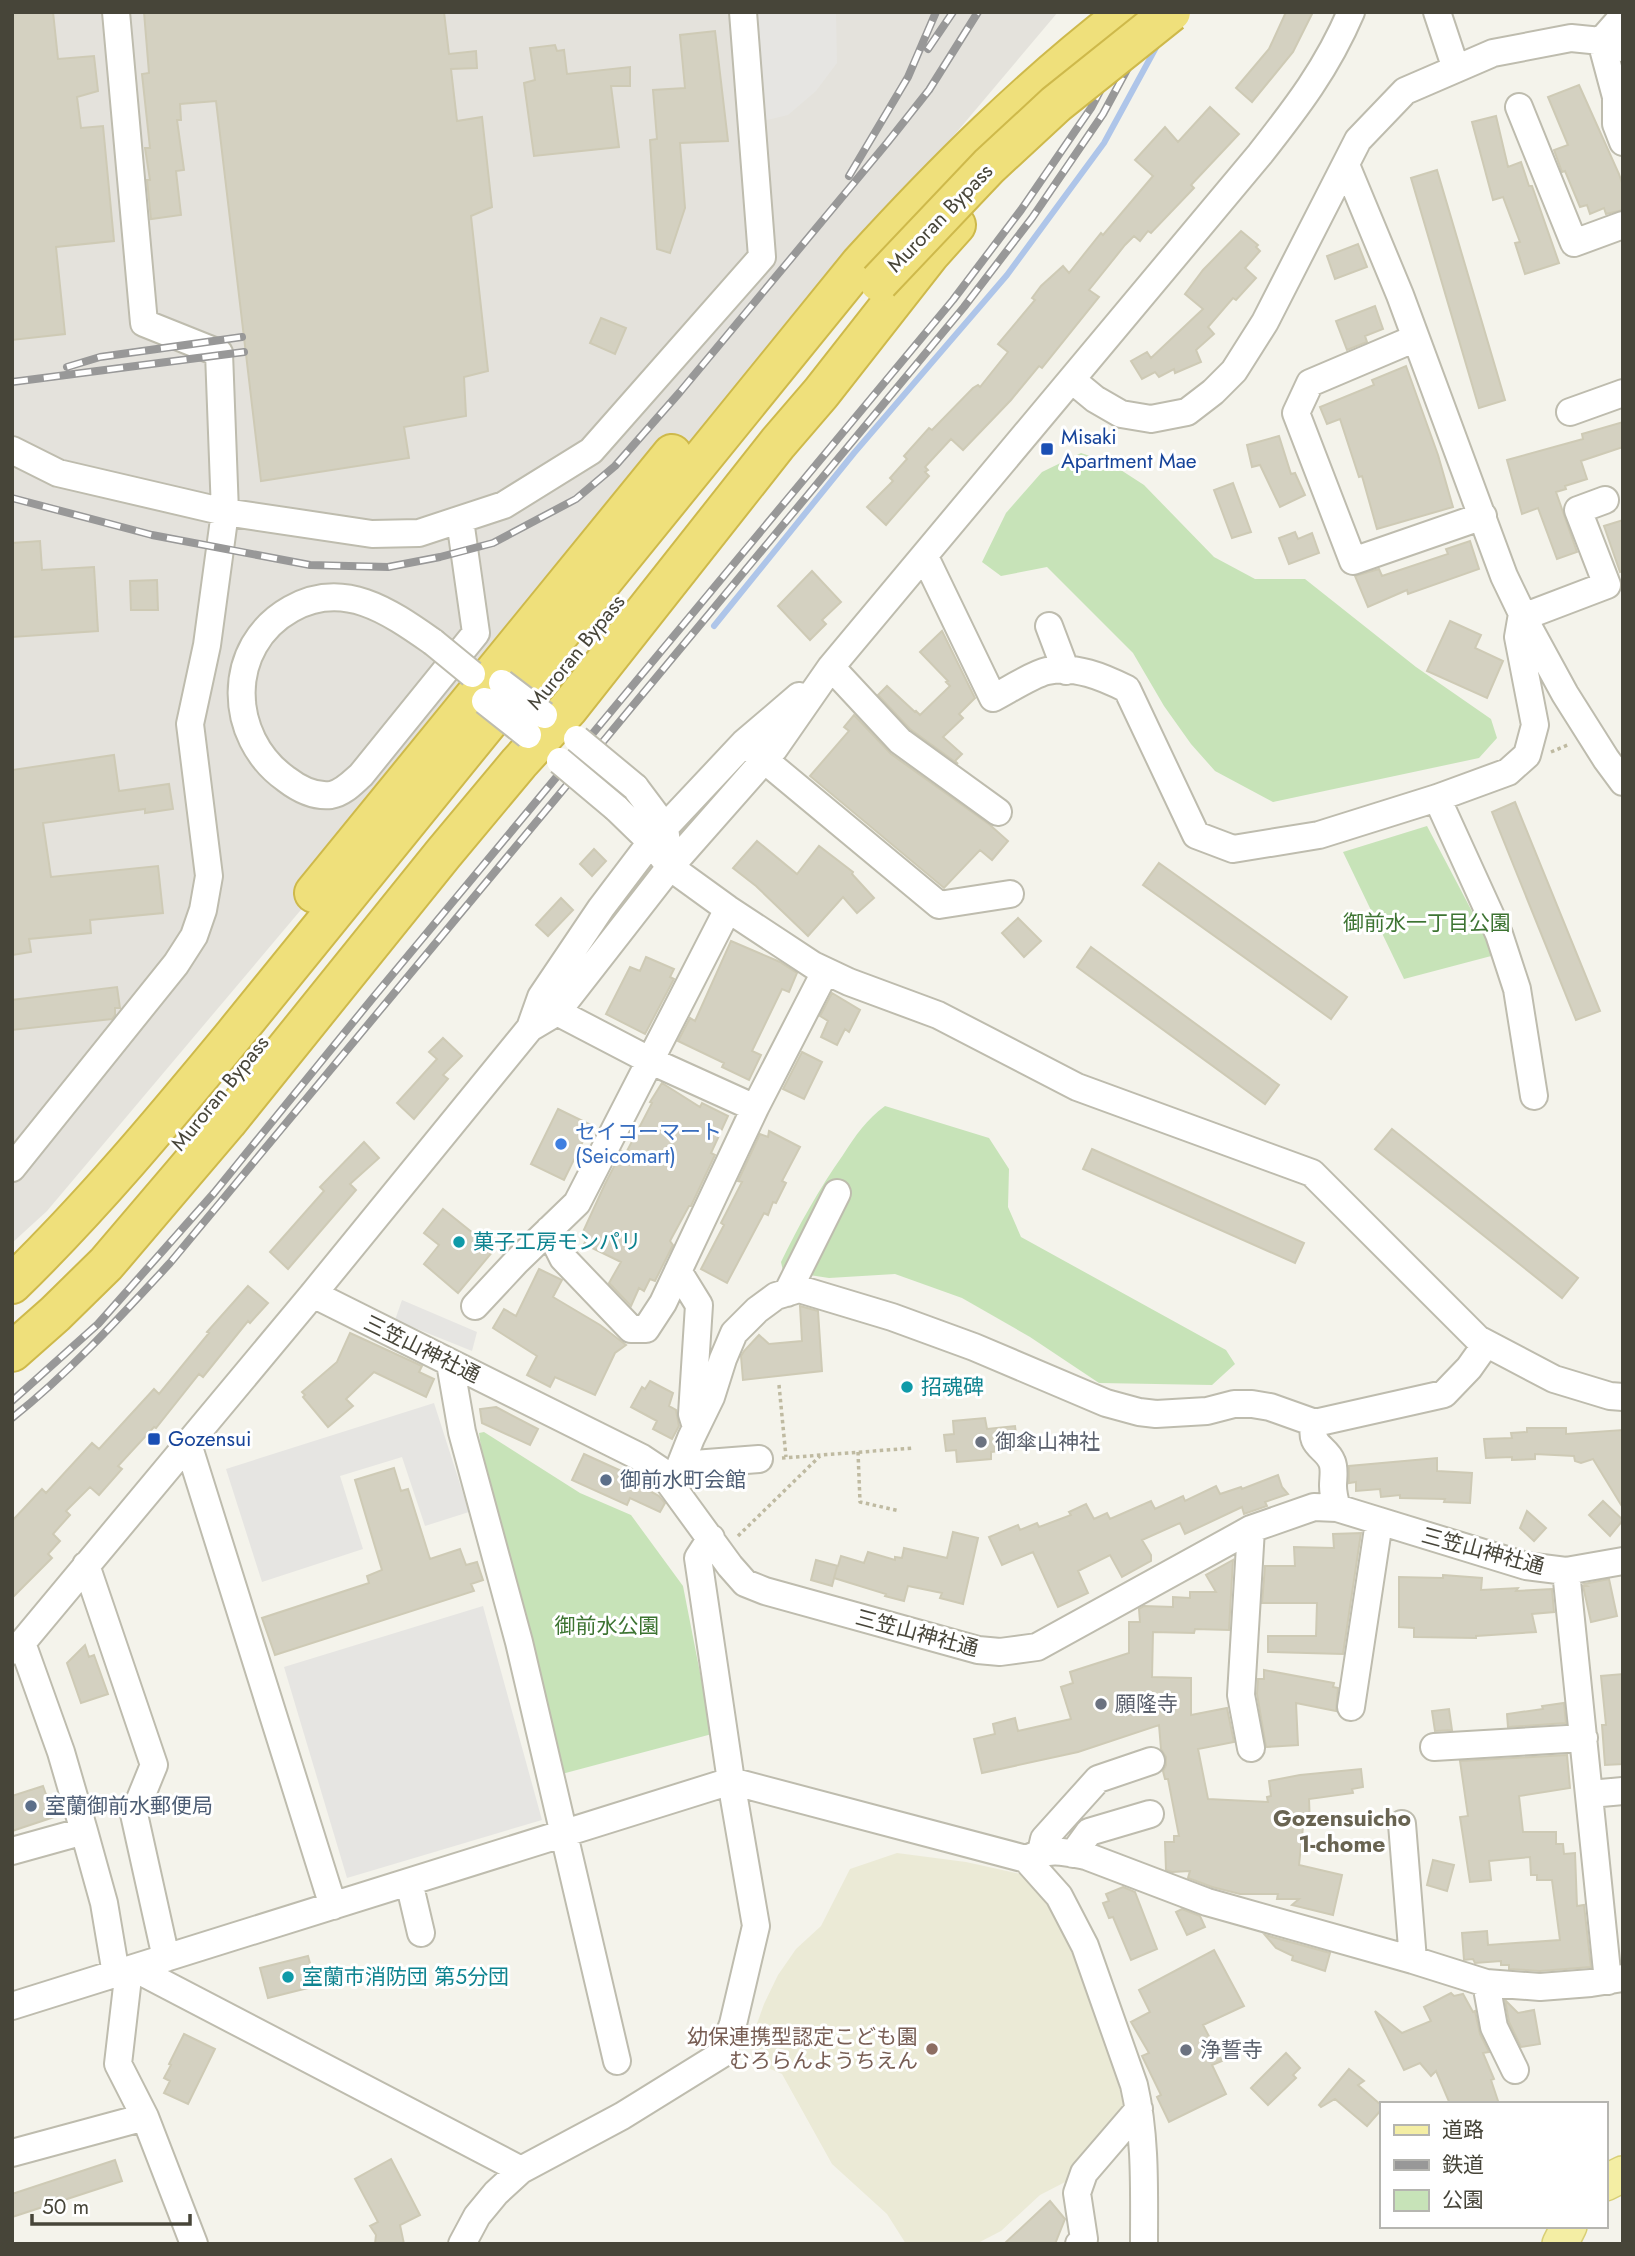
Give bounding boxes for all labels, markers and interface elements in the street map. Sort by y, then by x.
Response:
street label: Muroran Bypass [880,157,1000,279]
place label: Misaki Apartment Mae [1061,422,1197,476]
marker: Misaki Apartment Mae [1039,441,1055,457]
street label: Muroran Bypass [520,588,632,716]
park label: 御前水一丁目公園 [1343,908,1511,938]
street label: Muroran Bypass [164,1029,276,1157]
place label: セイコーマート (Seicomart) [575,1117,722,1171]
marker: セイコーマート (Seicomart) [553,1136,569,1152]
place label: 菓子工房モンパリ [473,1227,641,1257]
marker: 菓子工房モンパリ [451,1234,467,1250]
street label: 三笠山神社通 [359,1308,485,1390]
place label: 招魂碑 [921,1372,984,1402]
marker: 招魂碑 [899,1379,915,1395]
place label: Gozensui [168,1424,252,1454]
place label: 御傘山神社 [995,1427,1100,1457]
marker: Gozensui [146,1431,162,1447]
marker: 御傘山神社 [973,1434,989,1450]
place label: 御前水町会館 [620,1465,746,1495]
marker: 御前水町会館 [598,1472,614,1488]
street label: 三笠山神社通 [1418,1520,1548,1582]
street label: 三笠山神社通 [852,1602,982,1664]
park label: 御前水公園 [555,1611,660,1641]
place label: 願隆寺 [1115,1689,1178,1719]
marker: 願隆寺 [1093,1696,1109,1712]
place label: 室蘭御前水郵便局 [45,1791,213,1821]
marker: 室蘭御前水郵便局 [23,1798,39,1814]
district label: Gozensuicho 1-chome [1273,1801,1411,1861]
place label: 室蘭市消防団 第5分団 [302,1962,509,1992]
marker: 室蘭市消防団 第5分団 [280,1969,296,1985]
place label: 幼保連携型認定こども園 むろらんようちえん [687,2022,918,2076]
place label: 浄誓寺 [1200,2035,1263,2065]
marker: 幼保連携型認定こども園 むろらんようちえん [924,2041,940,2057]
marker: 浄誓寺 [1178,2042,1194,2058]
legend [1380,2102,1607,2228]
text: 道路 [1442,2115,1484,2145]
text: 鉄道 [1442,2150,1484,2180]
scale bar [32,2182,189,2226]
text: 公園 [1442,2185,1484,2215]
text: 50 m [42,2192,89,2222]

